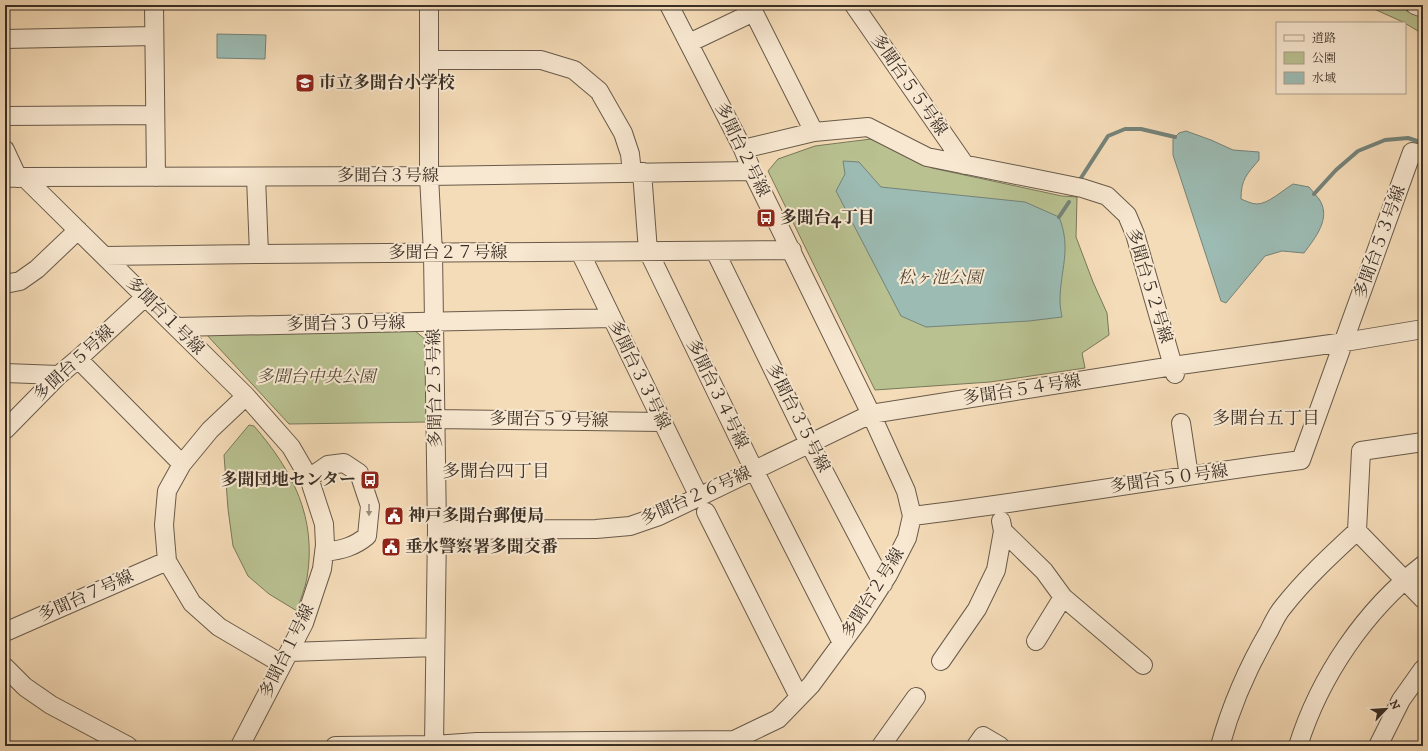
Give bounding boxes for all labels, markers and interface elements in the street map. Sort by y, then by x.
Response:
legend [1276,22,1406,94]
street label: 多聞台５５号線 [866,30,952,140]
text: 道路 [1312,31,1336,46]
text: 公園 [1312,51,1336,66]
text: 水域 [1312,71,1336,86]
school or university icon: 市立多聞台小学校 [294,72,316,94]
place label: 市立多聞台小学校 [319,72,455,94]
street label: 多聞台２号線 [710,99,774,201]
street label: 多聞台３号線 [337,165,439,187]
street label: 多聞台５３号線 [1349,182,1411,302]
bus stop icon: 多聞台4丁目 [755,207,777,229]
place label: 多聞台4丁目 [780,207,875,229]
street label: 多聞台５２号線 [1121,226,1177,346]
street label: 多聞台２７号線 [389,242,508,264]
park label: 松ヶ池公園 [898,267,985,289]
street label: 多聞台１号線 [121,272,209,360]
street label: 多聞台３０号線 [286,312,406,336]
street label: 多聞台３３号線 [603,317,675,433]
street label: 多聞台５号線 [29,320,119,406]
street label: 多聞台２５号線 [423,328,447,448]
street label: 多聞台３４号線 [681,336,753,452]
street label: 多聞台３５号線 [761,360,835,476]
park label: 多聞台中央公園 [257,366,378,388]
street label: 多聞台５４号線 [962,370,1082,410]
street label: 多聞台５９号線 [489,408,609,432]
district label: 多聞台五丁目 [1212,408,1320,430]
street label: 多聞台５０号線 [1109,460,1229,498]
district label: 多聞台四丁目 [442,461,550,483]
street label: 多聞台２６号線 [637,462,755,530]
place label: 多聞団地センター [221,469,356,491]
bus stop icon: 多聞団地センター [359,469,381,491]
one-way arrow [366,503,372,516]
public building icon: 神戸多聞台郵便局 [383,505,405,527]
place label: 神戸多聞台郵便局 [408,505,544,527]
public building icon: 垂水警察署多聞交番 [380,536,402,558]
place label: 垂水警察署多聞交番 [405,536,558,558]
street label: 多聞台２号線 [837,544,909,642]
street label: 多聞台７号線 [35,565,137,627]
street label: 多聞台１号線 [255,600,319,702]
north arrow [1366,689,1406,729]
text: N [1386,698,1402,712]

